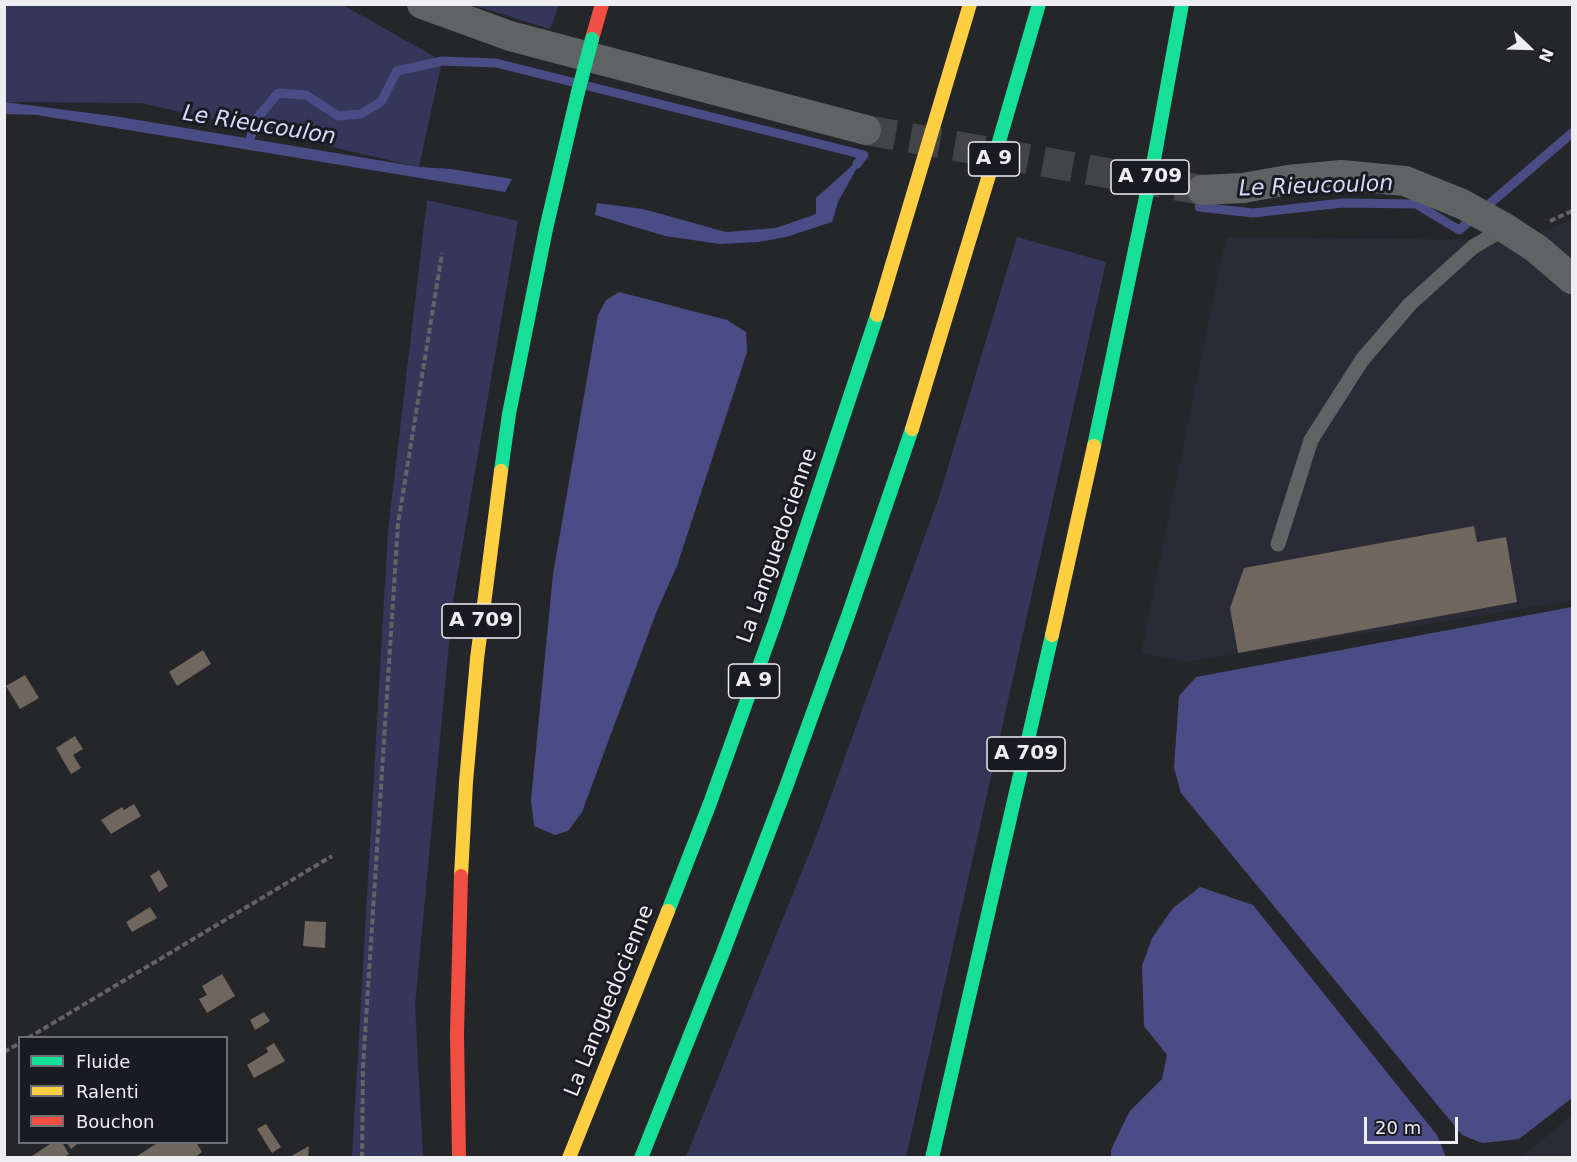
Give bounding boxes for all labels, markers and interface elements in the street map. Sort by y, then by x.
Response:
north arrow [1499,18,1559,78]
text: N [1535,45,1557,65]
water label: Le Rieucoulon [181,101,337,151]
road number: A 9 [968,142,1020,176]
road number: A 709 [1111,160,1189,194]
water label: Le Rieucoulon [1238,171,1394,203]
street label: La Languedocienne [733,445,823,647]
road number: A 709 [442,604,520,638]
road number: A 9 [728,664,780,698]
road number: A 709 [987,737,1065,771]
street label: La Languedocienne [560,901,660,1101]
legend [18,1036,228,1144]
text: Fluide [76,1051,130,1072]
text: Ralenti [76,1081,139,1102]
scale bar [1367,1105,1462,1143]
text: Bouchon [76,1111,155,1132]
text: 20 m [1375,1117,1421,1138]

